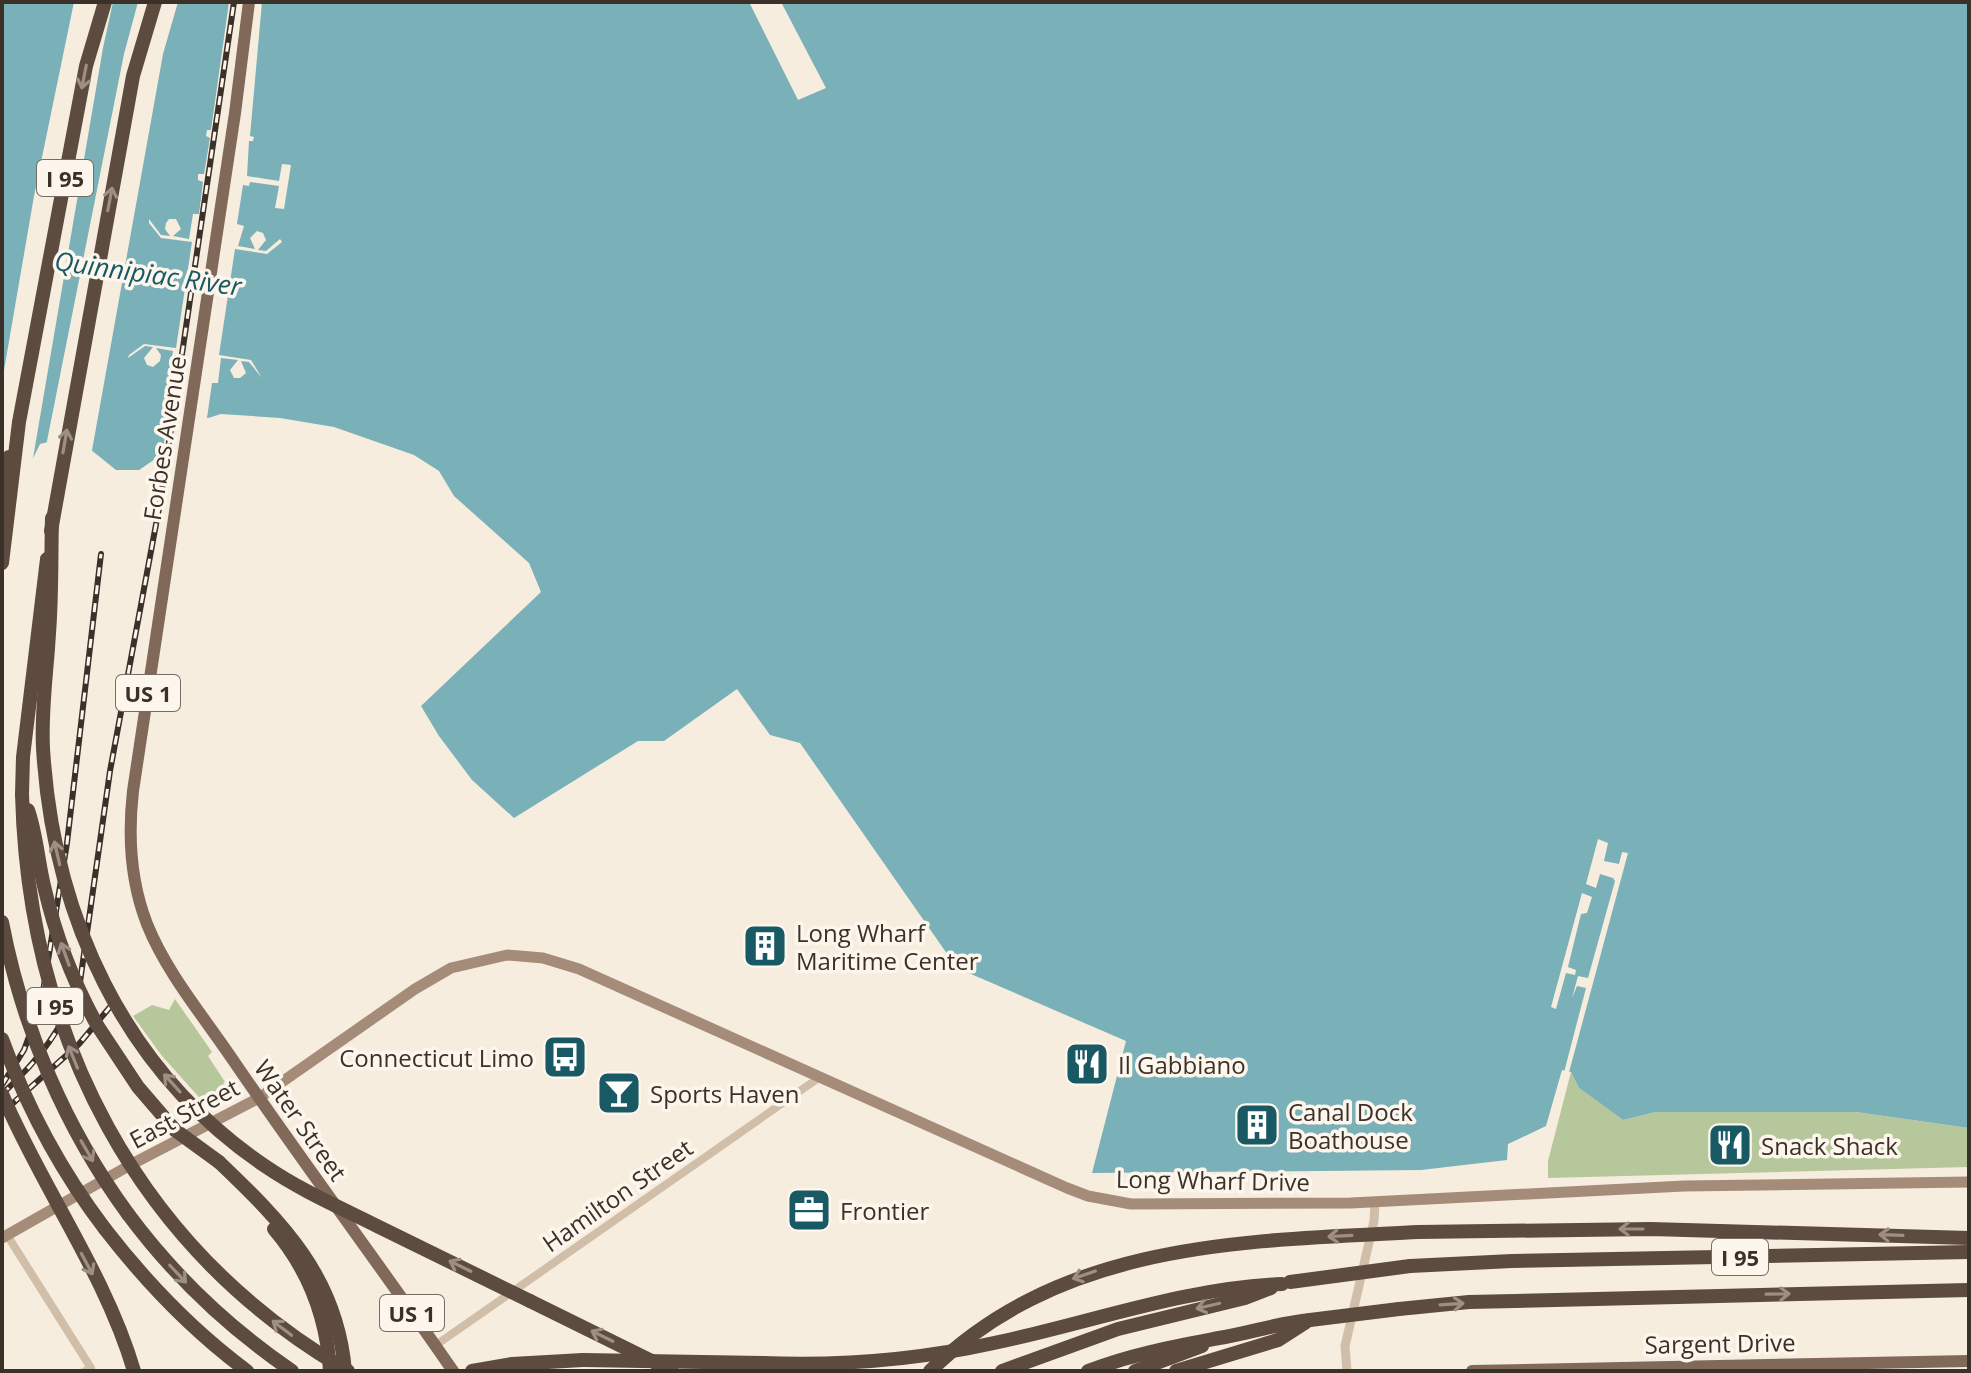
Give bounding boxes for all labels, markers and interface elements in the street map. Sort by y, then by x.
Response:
one-way arrow [76,64,91,89]
road number: I 95 [37,160,93,196]
one-way arrow [103,187,118,212]
water label: Quinnipiac River [52,242,245,304]
street label: Forbes Avenue [135,353,193,523]
one-way arrow [59,428,74,454]
road number: US 1 [116,675,180,711]
one-way arrow [49,841,64,866]
place label: Long Wharf Maritime Center [796,916,979,977]
building icon: Long Wharf Maritime Center [741,922,789,970]
one-way arrow [57,942,71,967]
road number: I 95 [27,988,83,1024]
bus stop icon: Connecticut Limo [541,1033,589,1081]
restaurant icon: Il Gabbiano [1063,1040,1111,1088]
place label: Connecticut Limo [339,1041,534,1074]
one-way arrow [65,1045,80,1070]
place label: Il Gabbiano [1118,1048,1246,1081]
street label: Water Street [247,1053,355,1187]
bar icon: Sports Haven [595,1069,643,1117]
street label: East Street [123,1070,245,1156]
one-way arrow [163,1073,182,1094]
place label: Sports Haven [650,1077,800,1110]
place label: Canal Dock Boathouse [1288,1095,1413,1156]
building icon: Canal Dock Boathouse [1233,1101,1281,1149]
restaurant icon: Snack Shack [1706,1121,1754,1169]
place label: Snack Shack [1761,1129,1898,1162]
street label: Hamilton Street [535,1131,699,1259]
one-way arrow [79,1139,95,1162]
street label: Long Wharf Drive [1116,1162,1310,1198]
office icon: Frontier [785,1186,833,1234]
place label: Frontier [840,1194,929,1227]
one-way arrow [1618,1221,1645,1237]
one-way arrow [1878,1228,1905,1243]
one-way arrow [1327,1229,1354,1244]
road number: I 95 [1712,1239,1768,1275]
one-way arrow [80,1252,96,1275]
one-way arrow [448,1258,472,1273]
one-way arrow [169,1264,188,1284]
one-way arrow [1072,1269,1097,1284]
one-way arrow [1764,1286,1791,1302]
road number: US 1 [380,1295,444,1331]
one-way arrow [1438,1296,1465,1311]
one-way arrow [1195,1299,1221,1314]
one-way arrow [272,1320,294,1337]
street label: Sargent Drive [1644,1325,1796,1361]
one-way arrow [590,1328,614,1344]

